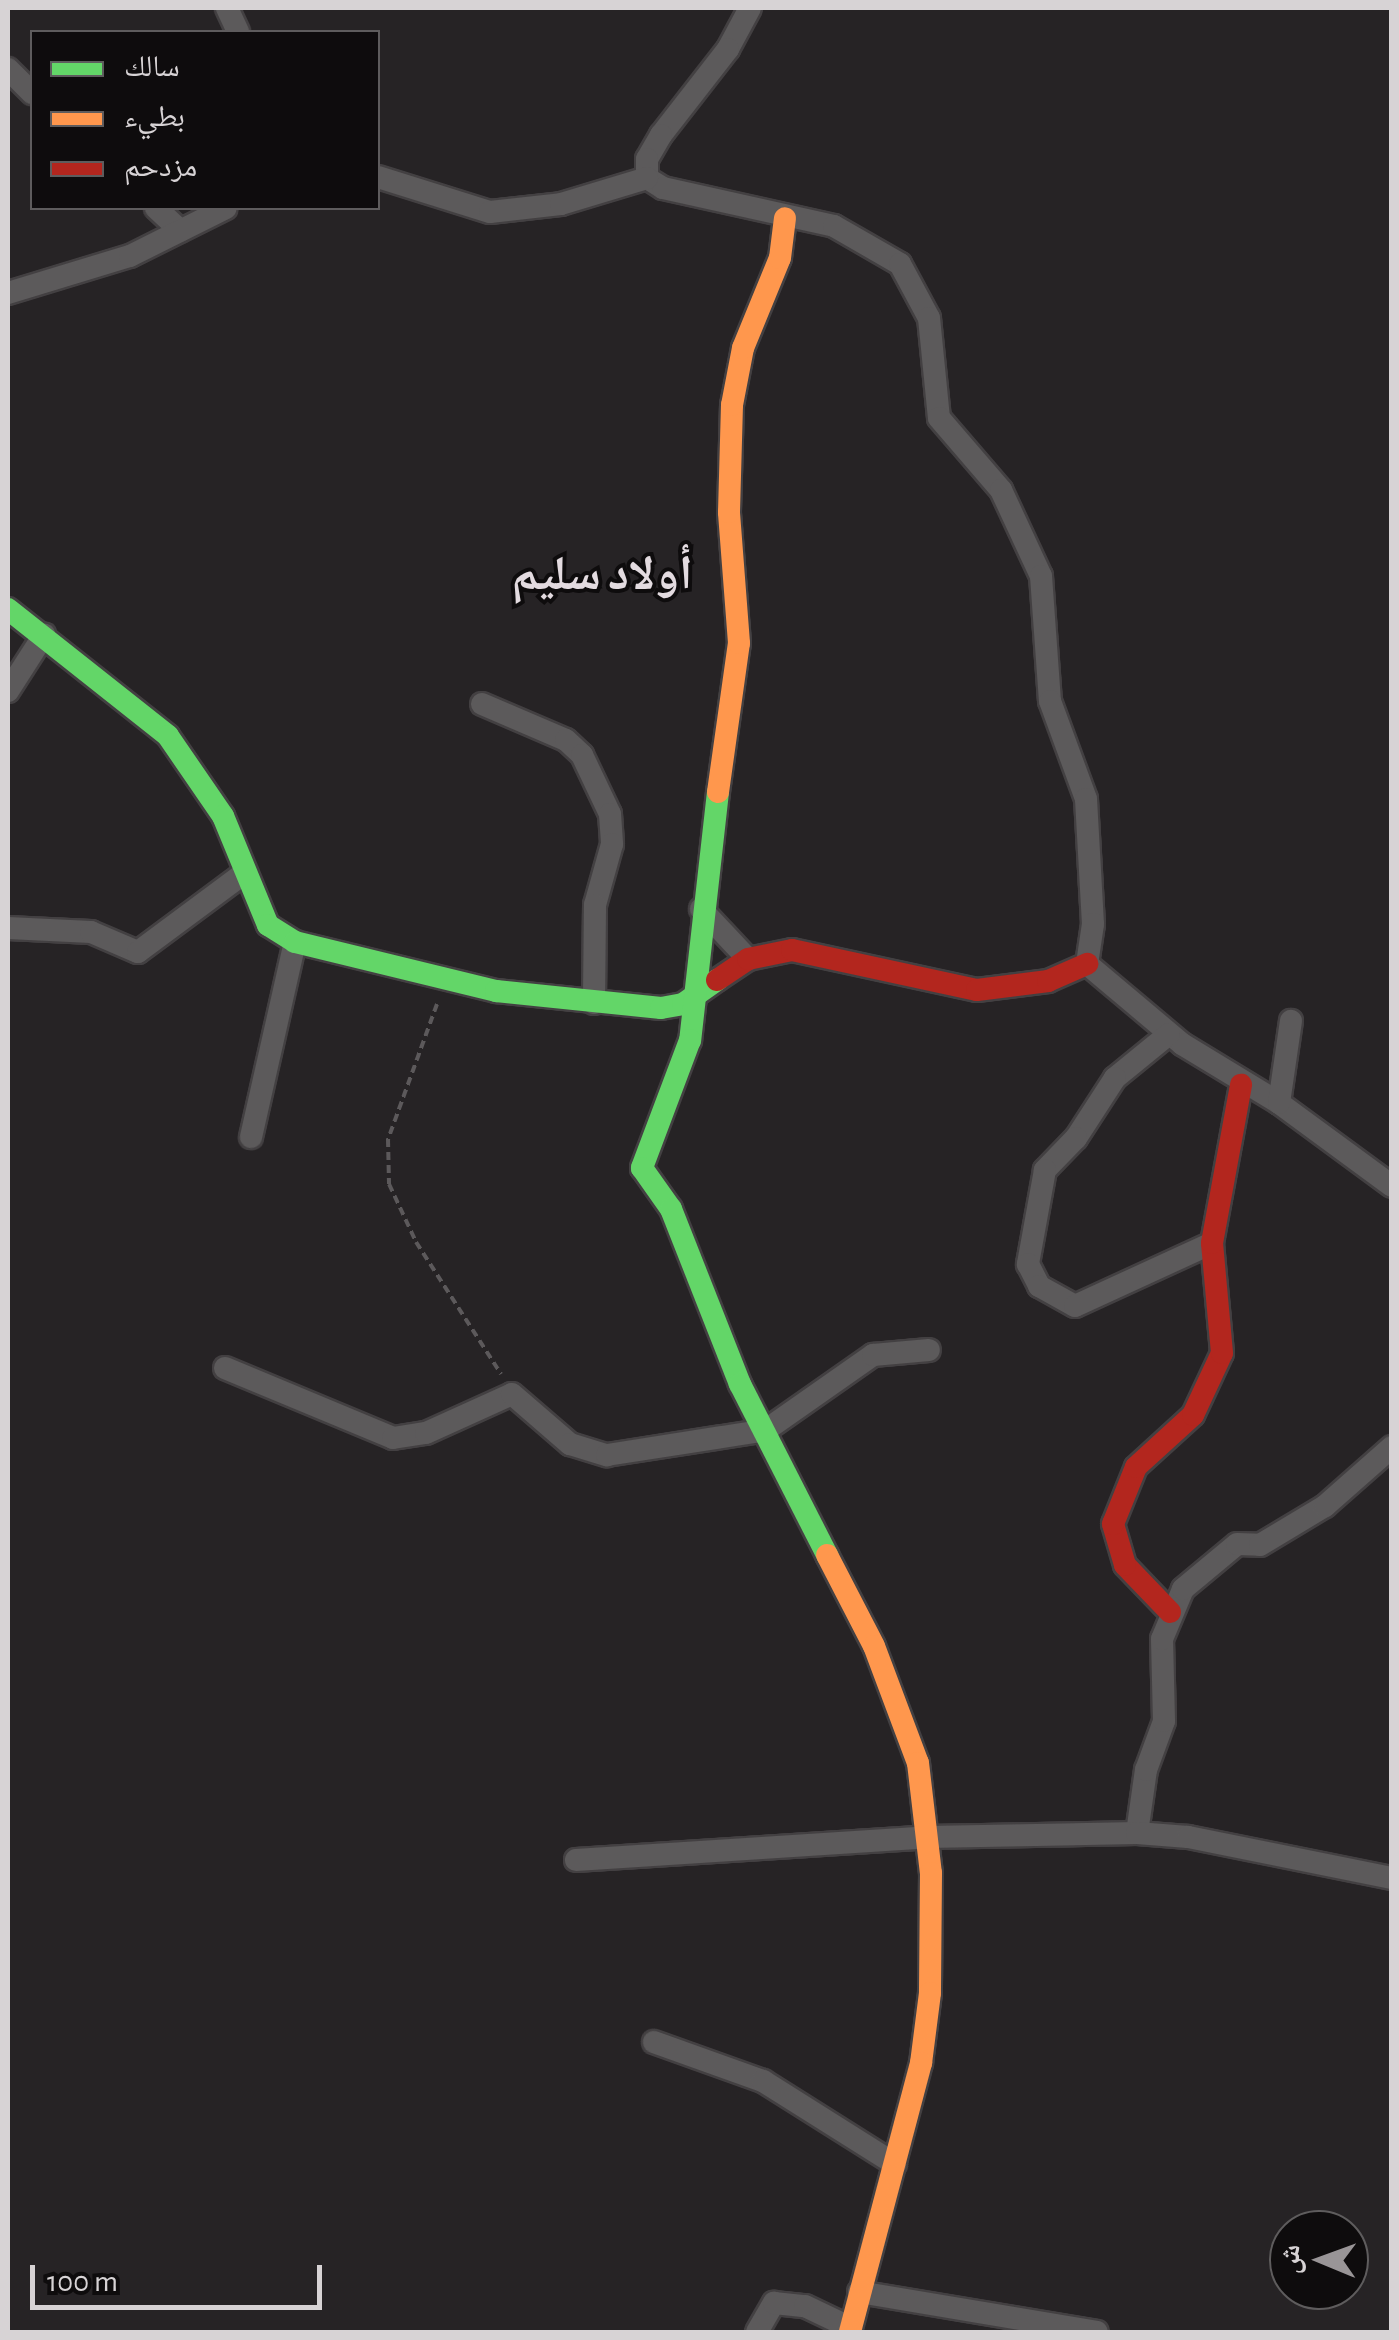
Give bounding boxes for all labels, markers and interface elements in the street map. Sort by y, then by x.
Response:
legend [30,30,380,210]
text: سالك [124,52,180,82]
text: بطيء [124,102,185,132]
text: مزدحم [124,152,197,182]
district label: أولاد سليم [511,547,693,605]
north arrow [1269,2210,1369,2310]
text: ش [1277,2244,1305,2275]
scale bar [35,2245,328,2307]
text: 100 m [47,2267,118,2297]

